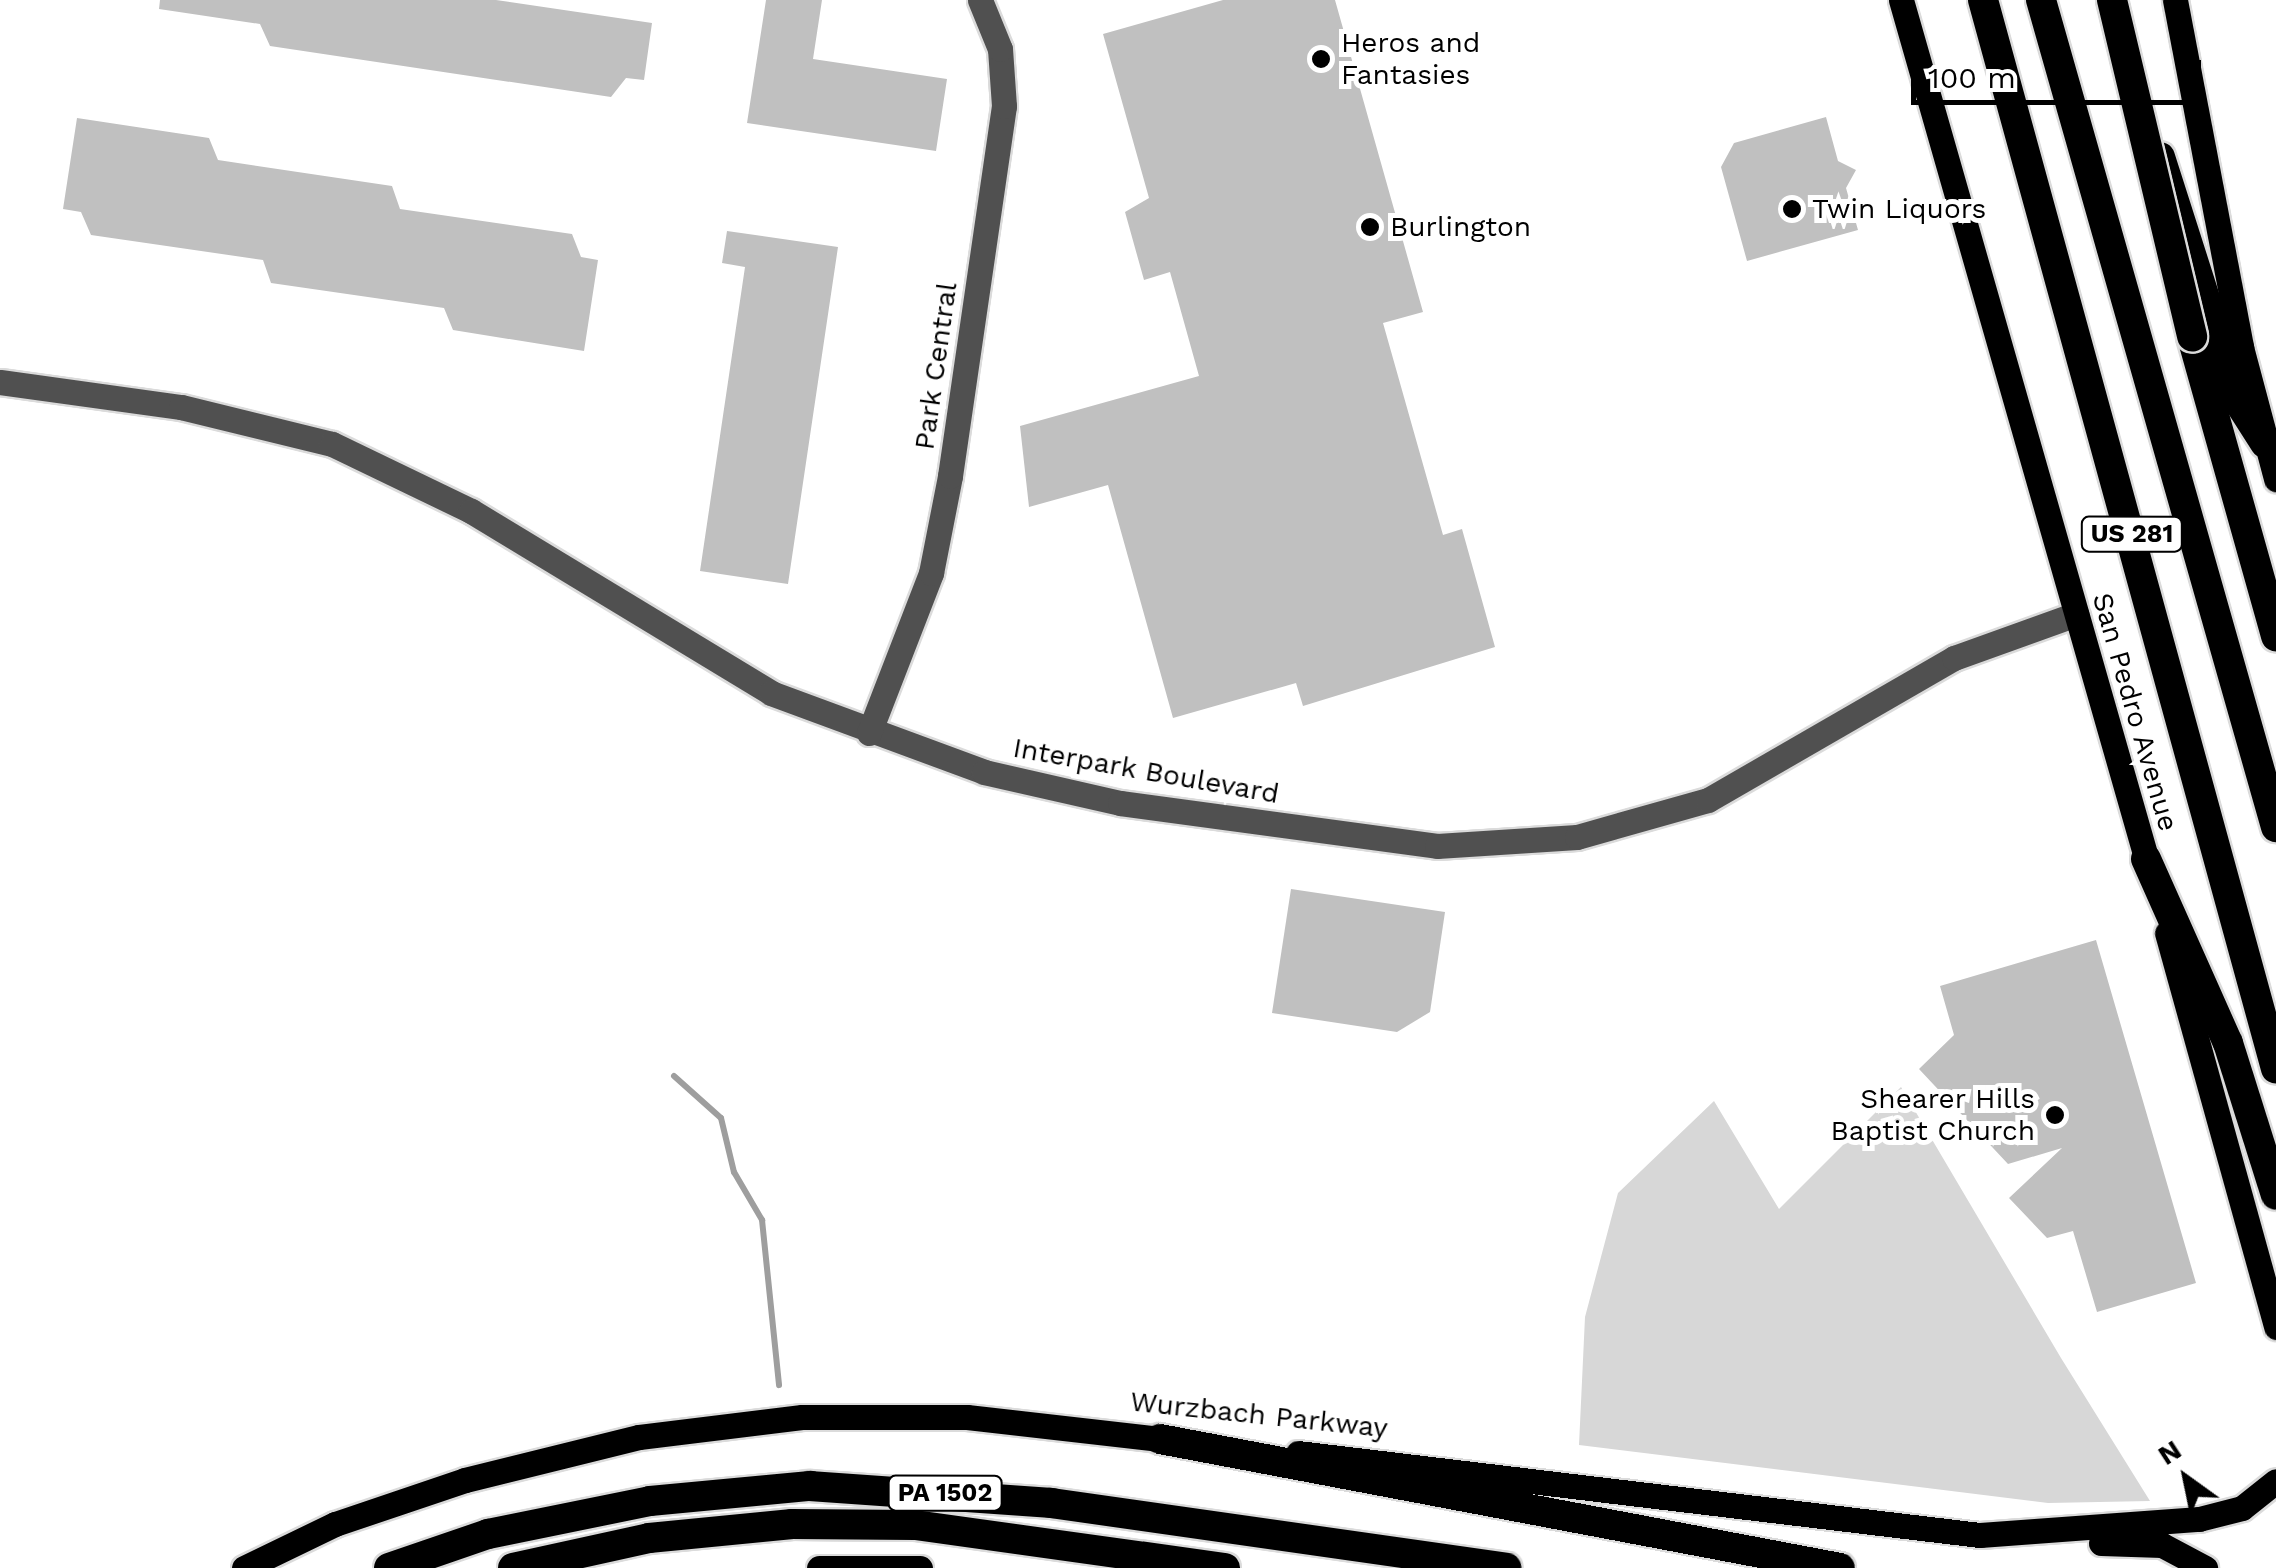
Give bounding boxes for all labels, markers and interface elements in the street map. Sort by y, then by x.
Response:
place label: Heros and Fantasies [1341,26,1480,92]
scale bar [1916,40,2206,102]
marker: Heros and Fantasies [1310,48,1332,70]
text: 100 m [1928,60,2016,95]
place label: Twin Liquors [1812,192,1986,226]
marker: Twin Liquors [1781,198,1803,220]
place label: Burlington [1390,210,1531,244]
marker: Burlington [1359,216,1381,238]
street label: Park Central [908,280,964,452]
road number: US 281 [2080,514,2184,554]
street label: San Pedro Avenue [2085,589,2185,835]
street label: Interpark Boulevard [1010,731,1282,811]
place label: Shearer Hills Baptist Church [1831,1082,2035,1148]
marker: Shearer Hills Baptist Church [2044,1104,2066,1126]
street label: Wurzbach Parkway [1129,1385,1389,1445]
north arrow [2136,1428,2236,1528]
text: N [2152,1433,2187,1472]
road number: PA 1502 [885,1473,1005,1513]

